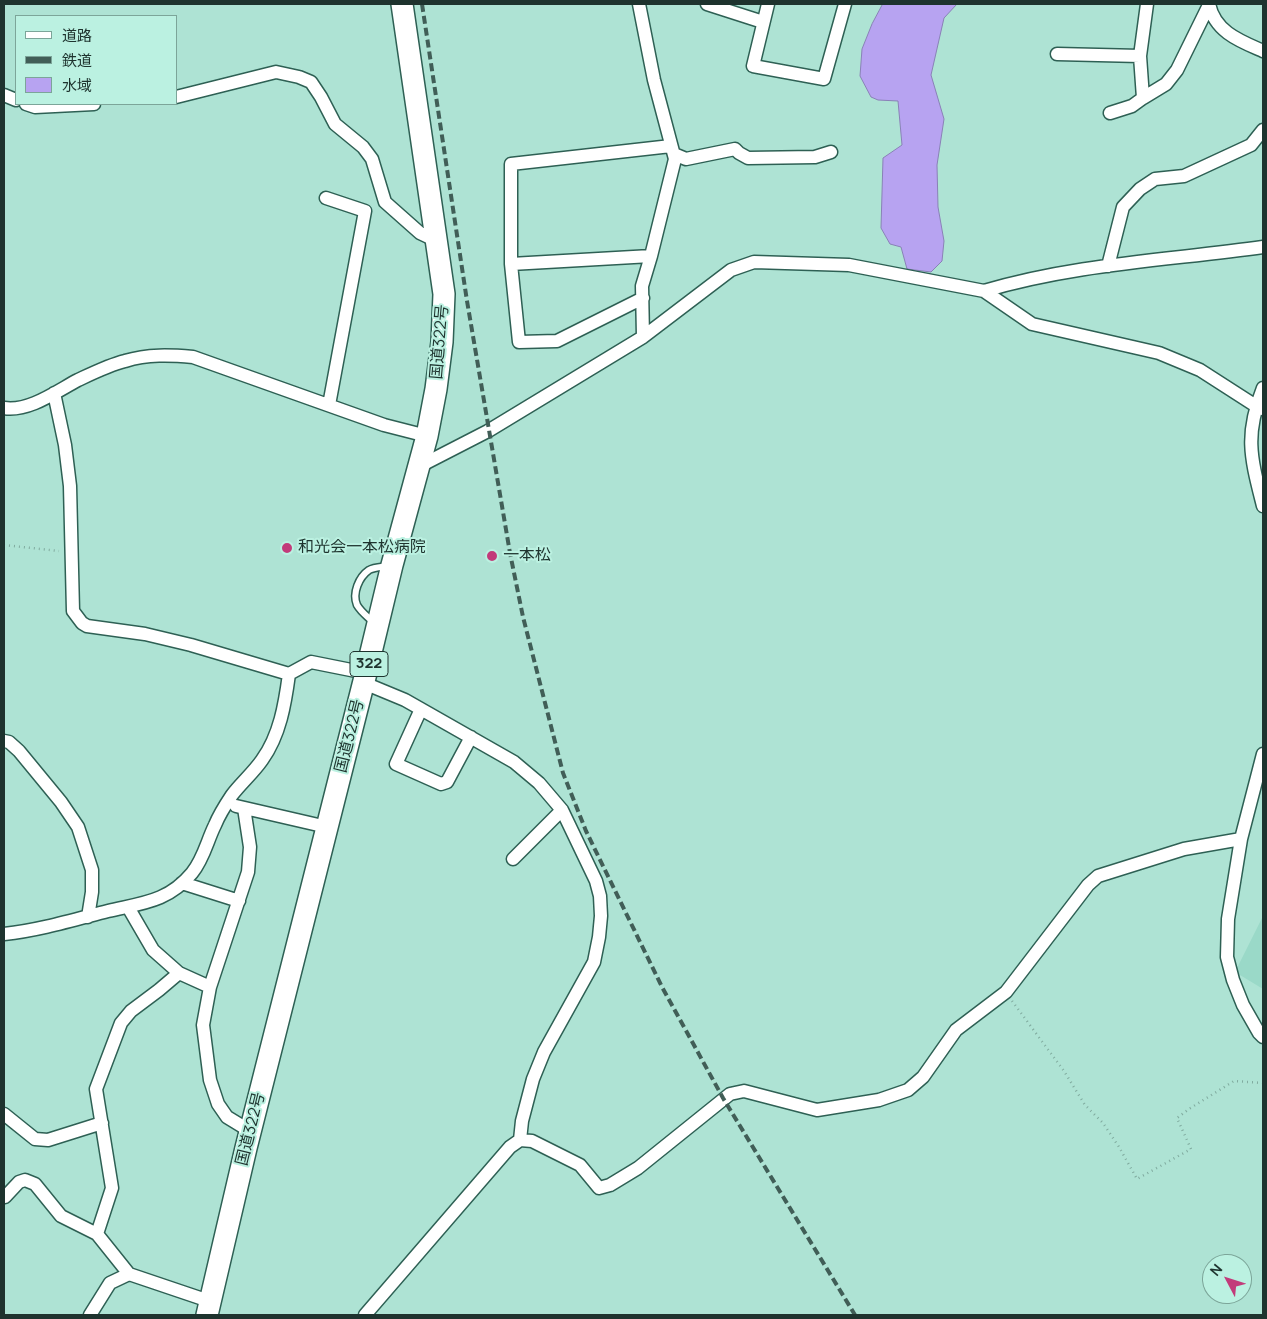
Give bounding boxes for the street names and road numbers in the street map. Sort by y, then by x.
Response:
street label: 国道322号 [427,304,453,380]
road number: 322 [350,652,388,676]
street label: 国道322号 [332,697,368,775]
street label: 国道322号 [233,1090,269,1168]

